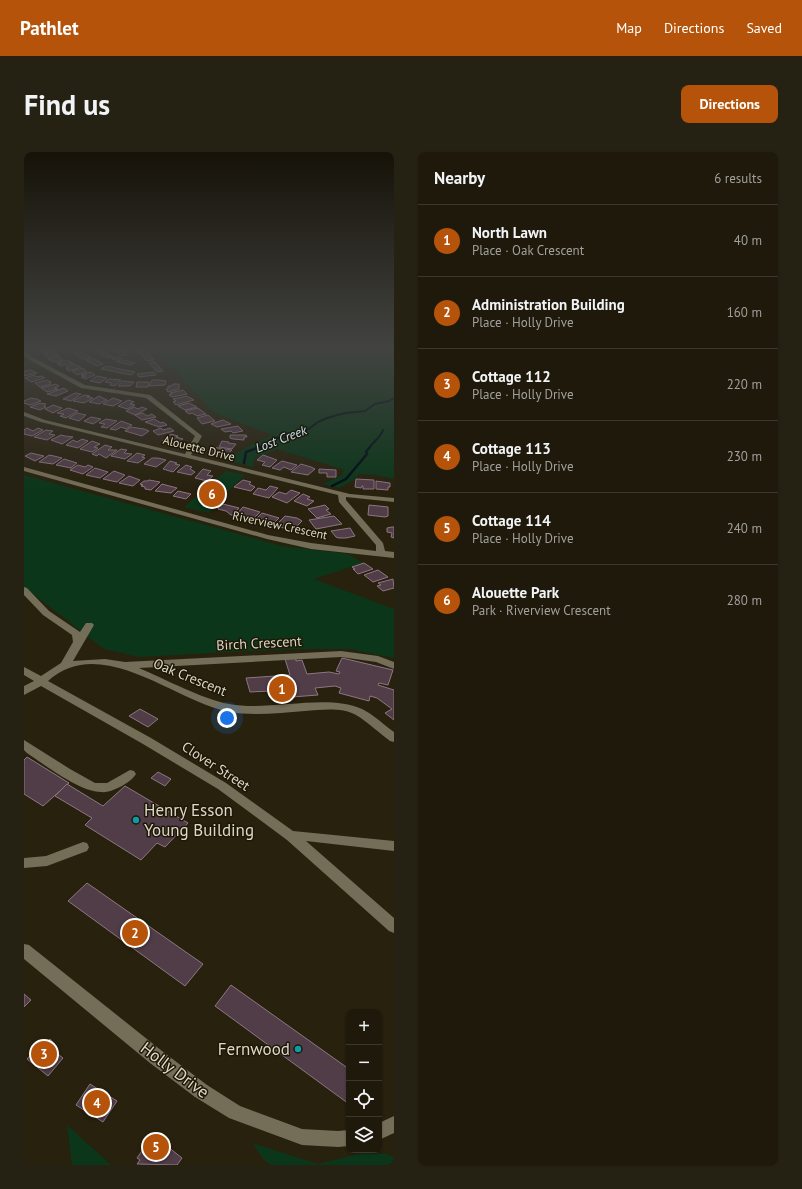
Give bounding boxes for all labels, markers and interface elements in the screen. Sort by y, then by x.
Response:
text: Pathlet [20,16,79,40]
text: Map [616,19,642,37]
text: Directions [664,19,724,37]
text: Saved [746,19,782,37]
button: Directions [681,85,778,123]
text: Find us [24,86,110,123]
text: Nearby [434,167,485,189]
text: 6 results [714,170,762,187]
text: North Lawn [472,223,547,242]
text: 1 [443,232,451,249]
text: 40 m [734,232,762,249]
text: Place · Oak Crescent [472,242,584,259]
text: Administration Building [472,295,625,314]
text: 2 [443,304,451,321]
text: 160 m [727,304,762,321]
text: Place · Holly Drive [472,314,574,331]
text: Cottage 112 [472,367,551,386]
text: 3 [443,376,451,393]
text: 220 m [727,376,762,393]
text: Place · Holly Drive [472,386,574,403]
water label: Lost Creek [253,421,310,457]
street label: Alouette Drive [161,432,237,464]
text: Cottage 113 [472,439,551,458]
text: 4 [443,448,451,465]
text: 230 m [727,448,762,465]
text: Place · Holly Drive [472,458,574,475]
pin: 6 [199,479,225,509]
street label: Riverview Crescent [231,508,329,542]
text: Cottage 114 [472,511,551,530]
text: 5 [443,520,451,537]
text: 240 m [727,520,762,537]
text: Place · Holly Drive [472,530,574,547]
text: Alouette Park [472,583,559,602]
text: 6 [443,592,451,609]
text: 280 m [727,592,762,609]
text: Park · Riverview Crescent [472,602,611,619]
street label: Birch Crescent [216,632,302,654]
street label: Oak Crescent [151,654,230,700]
pin: 1 [269,674,295,704]
your location [217,708,237,728]
street label: Clover Street [179,737,254,795]
place label: Henry Esson Young Building [144,799,254,841]
marker: Henry Esson Young Building [131,815,141,825]
pin: 2 [122,918,148,948]
map controls [346,1009,382,1153]
button: + [346,1009,382,1045]
street label: Holly Drive [136,1037,214,1103]
place label: Fernwood [218,1038,290,1060]
pin: 3 [31,1039,57,1069]
marker: Fernwood [293,1044,303,1054]
button: − [346,1045,382,1081]
button: locate [346,1081,382,1117]
pin: 4 [84,1088,110,1118]
button: layers [346,1117,382,1153]
pin: 5 [143,1132,169,1162]

